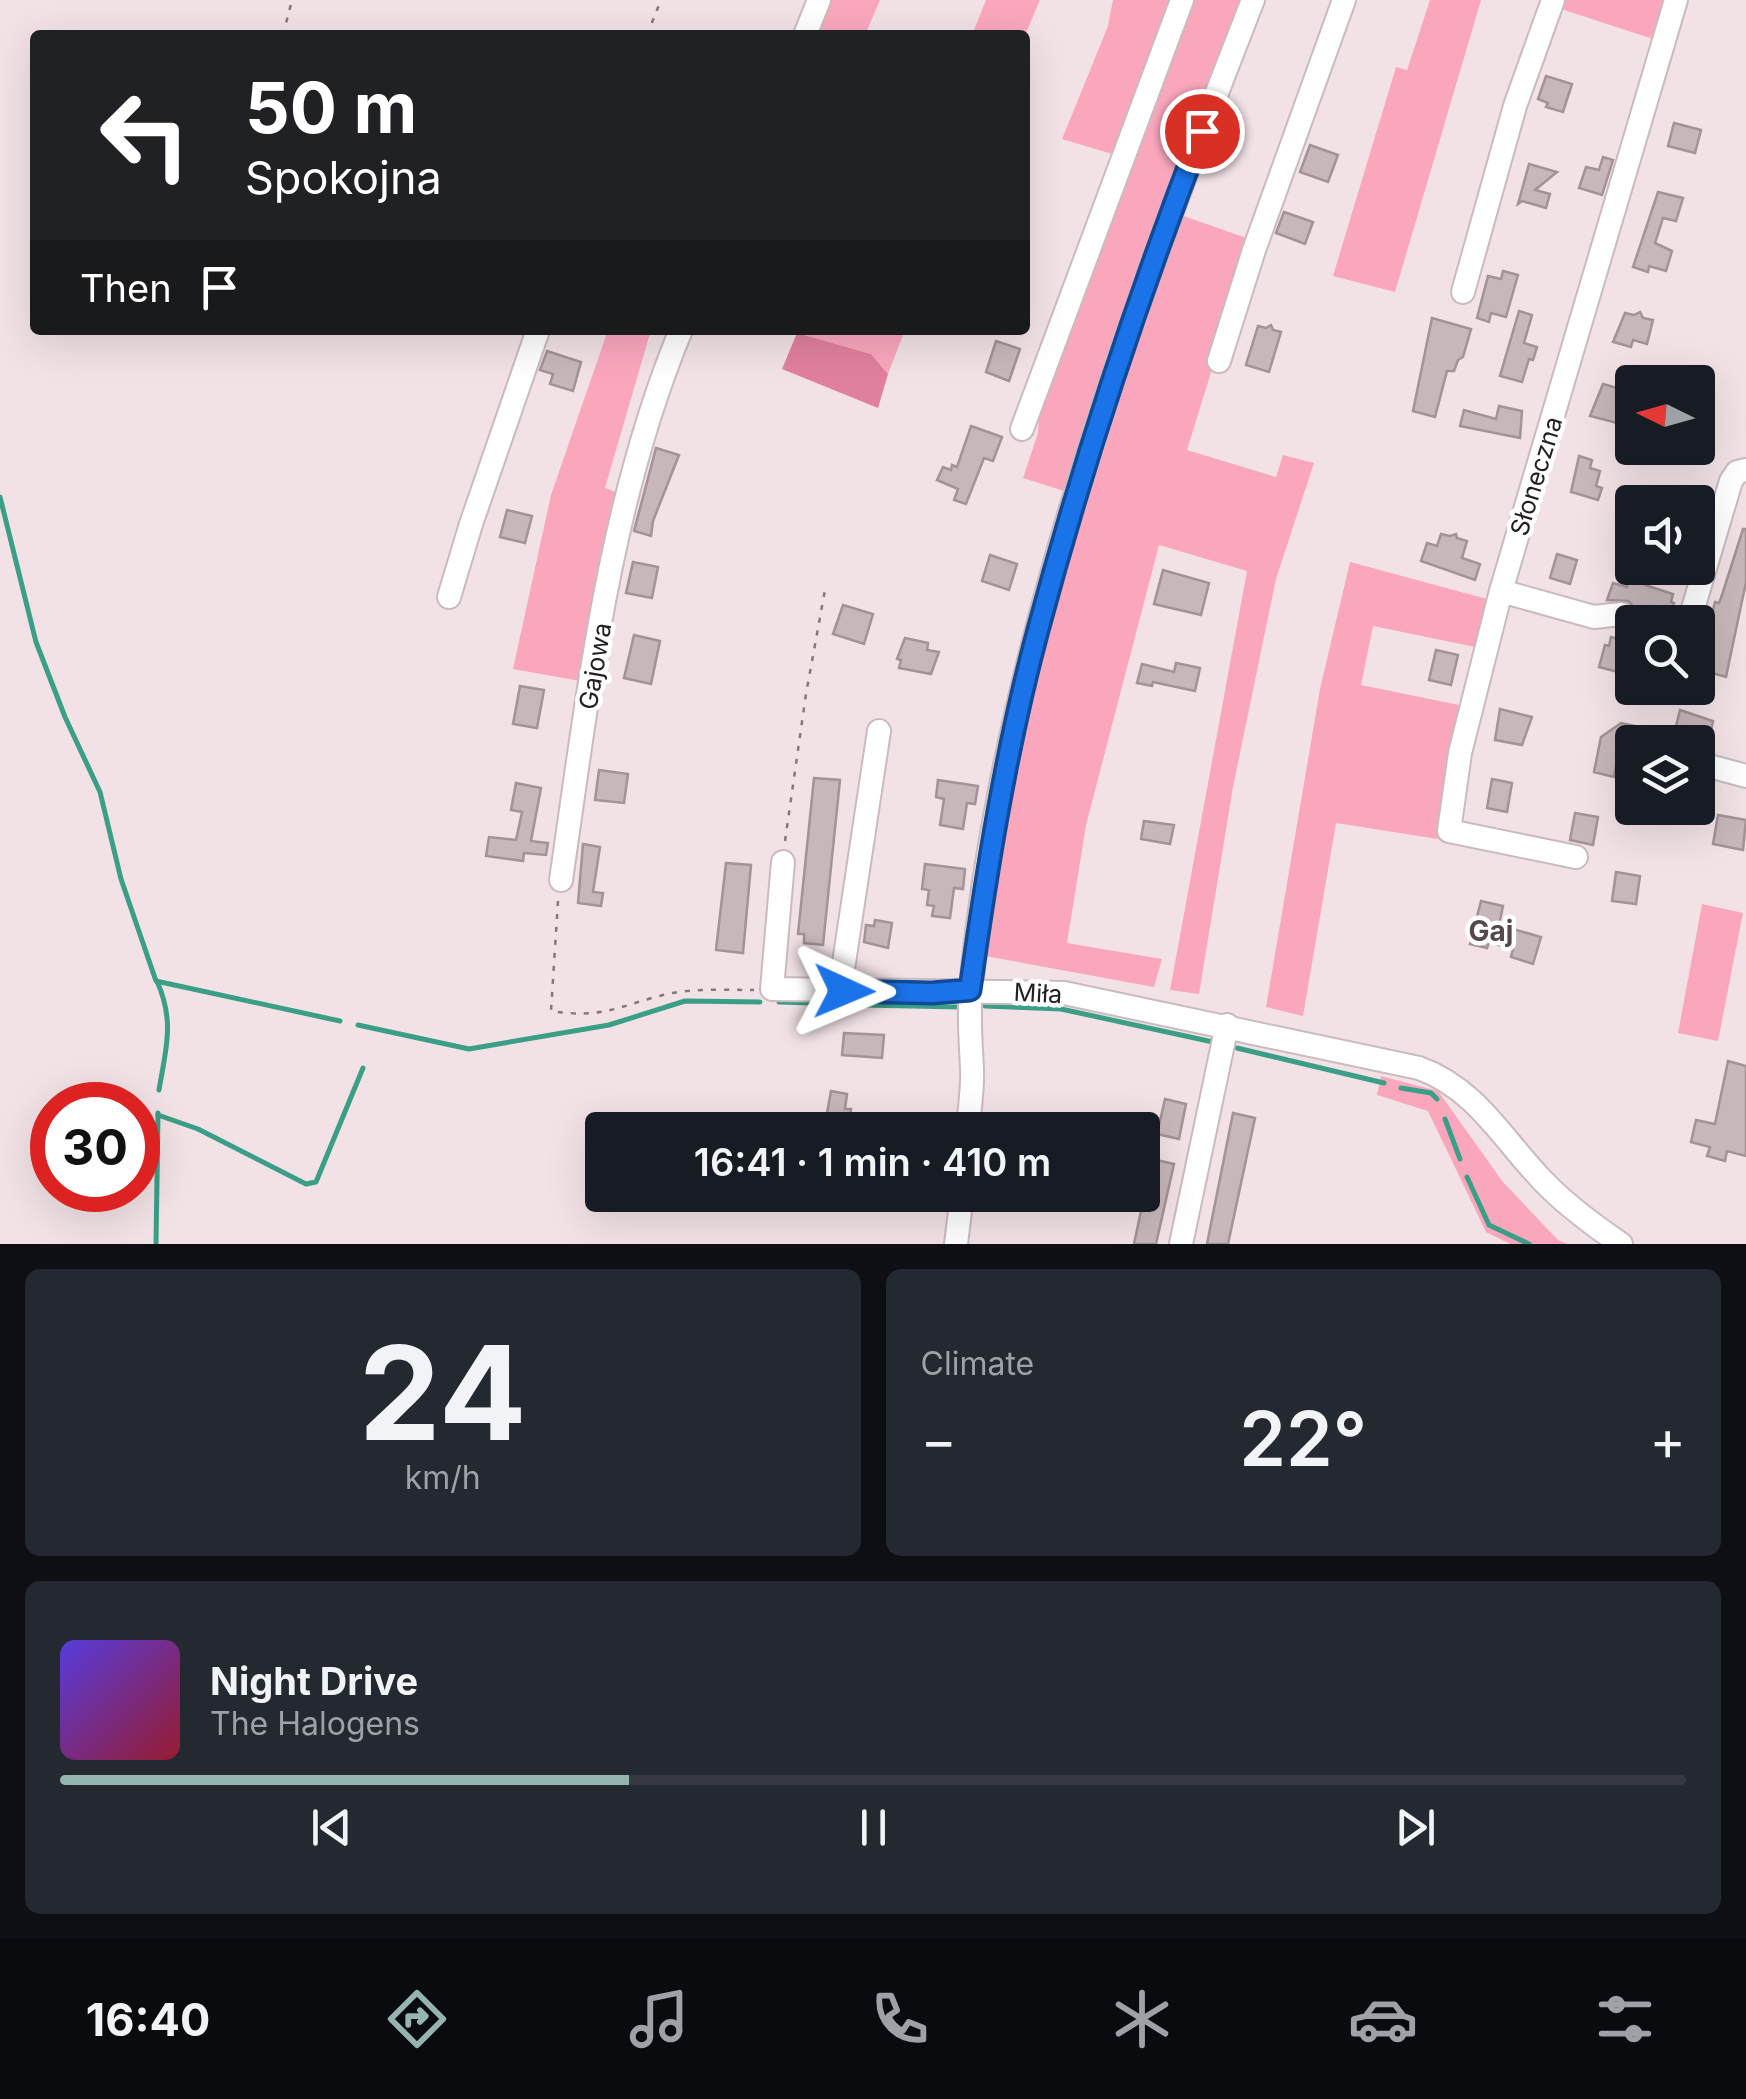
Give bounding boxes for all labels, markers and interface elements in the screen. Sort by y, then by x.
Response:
text: 50 m [245,65,417,150]
icon: left [80,70,210,200]
pin [1160,89,1245,174]
icon: arrive [1175,104,1230,159]
text: Spokojna [245,150,442,205]
icon: arrive [192,260,247,315]
text: Then [80,265,172,311]
north arrow [1615,365,1715,465]
map controls [1615,365,1715,825]
street label: Słoneczna [1504,413,1568,539]
button: sound [1615,485,1715,585]
button: search [1615,605,1715,705]
street label: Gajowa [573,620,617,712]
button: layers [1615,725,1715,825]
district label: Gaj [1469,914,1513,948]
position arrow [792,939,896,1043]
street label: Miła [1013,977,1063,1009]
speed limit sign: 30 [30,1082,160,1212]
text: 16:41 · 1 min · 410 m [694,1139,1051,1185]
text: 24 [359,1314,527,1471]
text: Climate [921,1344,1034,1383]
text: 22° [1239,1393,1367,1484]
text: − [921,1407,957,1473]
text: + [1650,1407,1686,1473]
text: km/h [405,1458,481,1497]
text: Night Drive [210,1658,418,1704]
text: The Halogens [210,1704,420,1743]
icon: previous [304,1800,359,1855]
icon: pause [846,1800,901,1855]
icon: next [1388,1800,1443,1855]
icon: directions [382,1984,452,2054]
icon: music [624,1984,694,2054]
icon: phone [865,1984,935,2054]
icon: climate [1107,1984,1177,2054]
icon: car [1348,1984,1418,2054]
icon: filters [1590,1984,1660,2054]
text: 16:40 [86,1992,210,2047]

